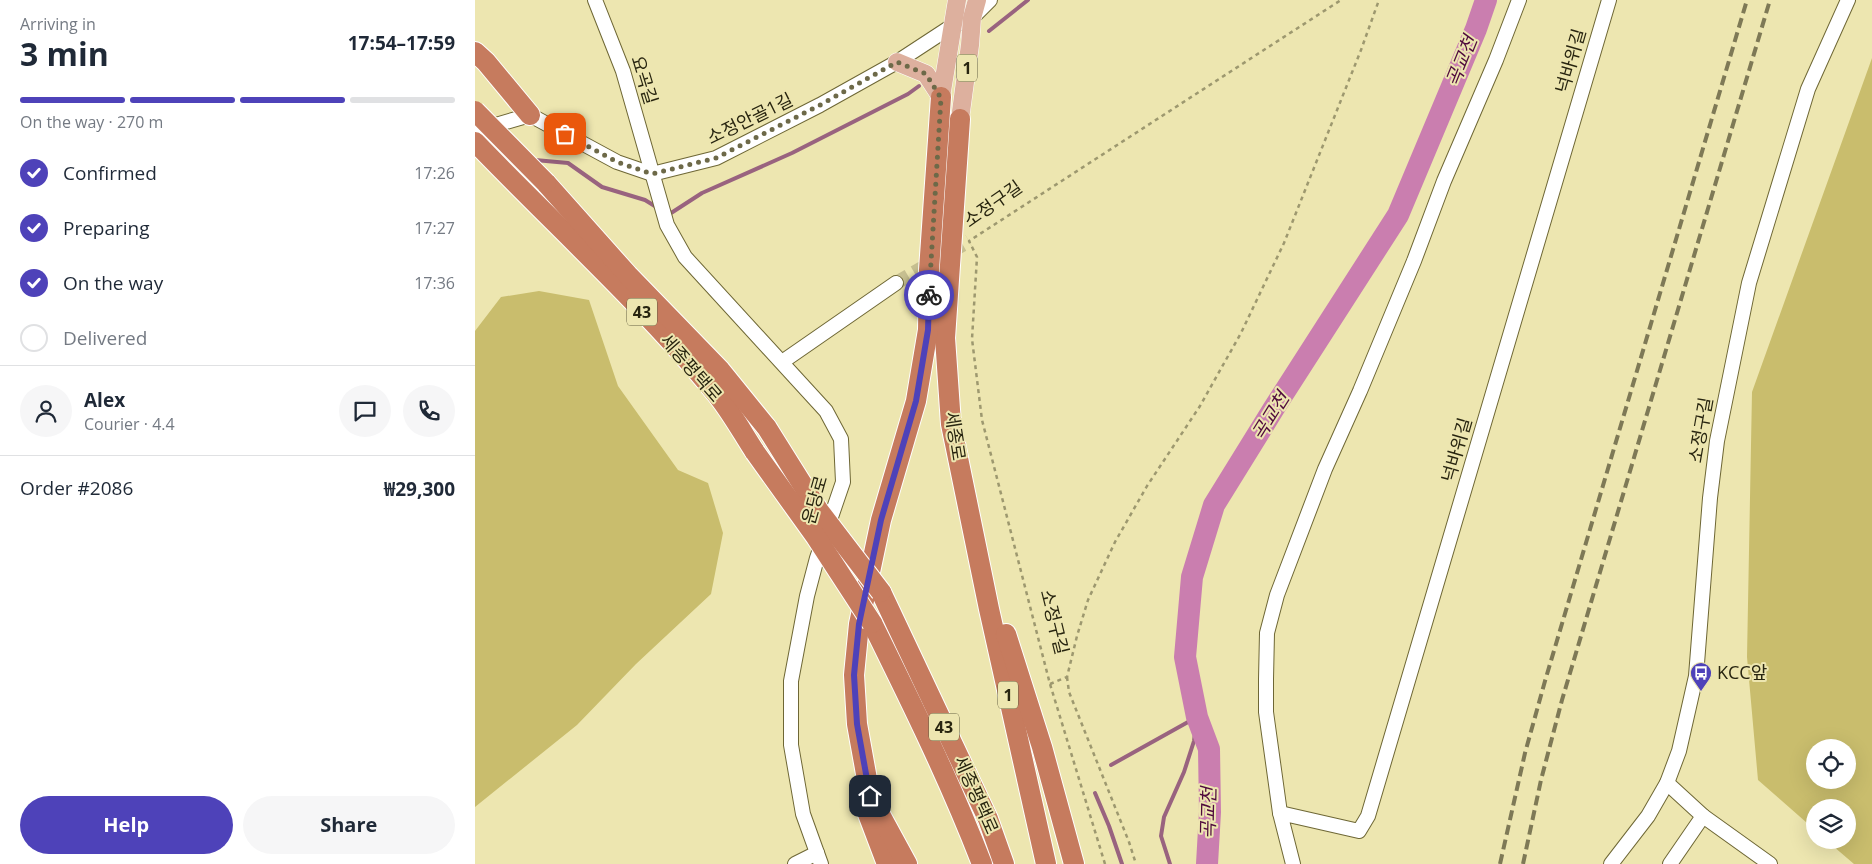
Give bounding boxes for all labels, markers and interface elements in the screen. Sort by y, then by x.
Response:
text: Arriving in [20,13,96,35]
street label: 넉바위길 [1549,26,1591,96]
text: 17:54–17:59 [348,30,455,56]
water label: 곡교천 [1439,30,1483,90]
text: 3 min [20,32,109,75]
street label: 요곡길 [626,52,664,107]
road number: 1 [957,54,977,82]
street label: 소정안골1길 [702,87,797,149]
text: On the way · 270 m [20,111,163,133]
pin [544,113,586,155]
icon: bag [551,120,579,148]
icon: check [20,159,48,187]
text: Confirmed [63,160,157,186]
text: 17:26 [414,162,455,184]
street label: 소정구길 [958,174,1026,232]
icon: check [20,214,48,242]
text: Preparing [63,215,150,241]
text: 17:27 [414,217,455,239]
icon: check [20,269,48,297]
text: On the way [63,270,163,296]
courier [904,270,954,320]
text: 17:36 [414,272,455,294]
icon: bike [915,281,943,309]
road number: 43 [627,298,657,326]
text: Delivered [63,325,147,351]
street label: 세종평택로 [656,328,728,406]
button: person [20,385,72,437]
button: chat [339,385,391,437]
button: phone [403,385,455,437]
water label: 곡교천 [1245,386,1296,445]
text: Alex [84,387,125,413]
street label: 소정구길 [1682,395,1718,465]
street label: 세종로 [940,409,972,462]
text: Courier · 4.4 [84,413,175,435]
street label: 넉바위길 [1435,415,1477,485]
street label: 운당로 [796,473,832,527]
text: Order #2086 [20,475,133,501]
text: ₩29,300 [384,476,455,502]
street label: 소정구길 [1035,587,1075,657]
place label: KCC앞 [1717,660,1767,684]
bus stop icon: KCC앞 [1689,661,1713,692]
road number: 1 [998,682,1018,708]
road number: 43 [929,714,959,740]
map controls [1806,739,1856,849]
button: locate [1806,739,1856,789]
street label: 세종평택로 [949,752,1005,837]
pin [849,775,891,817]
icon: home [856,782,884,810]
water label: 곡교천 [1195,785,1221,839]
button: Help [20,796,233,854]
button: Share [243,796,455,854]
button: layers [1806,799,1856,849]

